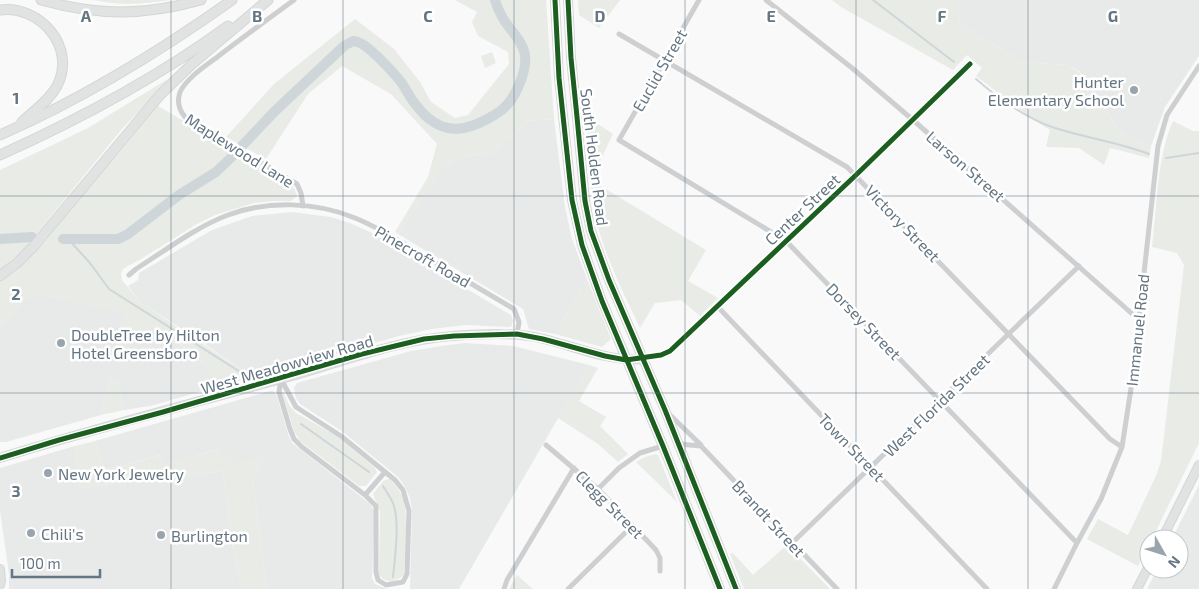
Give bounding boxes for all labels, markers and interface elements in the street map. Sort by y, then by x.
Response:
text: A [81,6,92,25]
text: B [252,6,262,25]
text: C [423,6,433,25]
text: D [595,6,606,25]
text: E [766,6,776,25]
text: F [938,6,947,25]
text: G [1108,6,1118,25]
street label: Euclid Street [628,25,690,115]
place label: Hunter Elementary School [988,72,1125,109]
marker: Hunter Elementary School [1128,84,1140,96]
street label: South Holden Road [577,87,613,227]
text: 1 [13,88,19,107]
street label: Maplewood Lane [182,109,298,191]
street label: Larson Street [923,127,1009,205]
street label: Center Street [760,169,844,249]
street label: Victory Street [862,181,944,265]
street label: Pinecroft Road [372,221,474,291]
street label: Immanuel Road [1122,273,1152,387]
street label: Dorsey Street [823,279,905,363]
text: 2 [11,284,21,303]
place label: DoubleTree by Hilton Hotel Greensboro [71,325,220,362]
street label: West Meadowview Road [199,330,375,398]
marker: DoubleTree by Hilton Hotel Greensboro [55,337,67,349]
street label: West Florida Street [879,350,993,460]
street label: Town Street [815,409,889,485]
place label: New York Jewelry [58,464,185,483]
street label: Clegg Street [572,466,648,542]
marker: New York Jewelry [42,467,54,479]
street label: Brandt Street [729,476,809,560]
text: 3 [11,481,21,500]
place label: Chili's [41,524,84,543]
place label: Burlington [171,526,248,545]
marker: Chili's [25,527,37,539]
marker: Burlington [155,529,167,541]
north arrow [1139,529,1189,579]
scale bar [12,546,100,578]
text: N [1165,553,1184,572]
text: 100 m [20,554,61,572]

